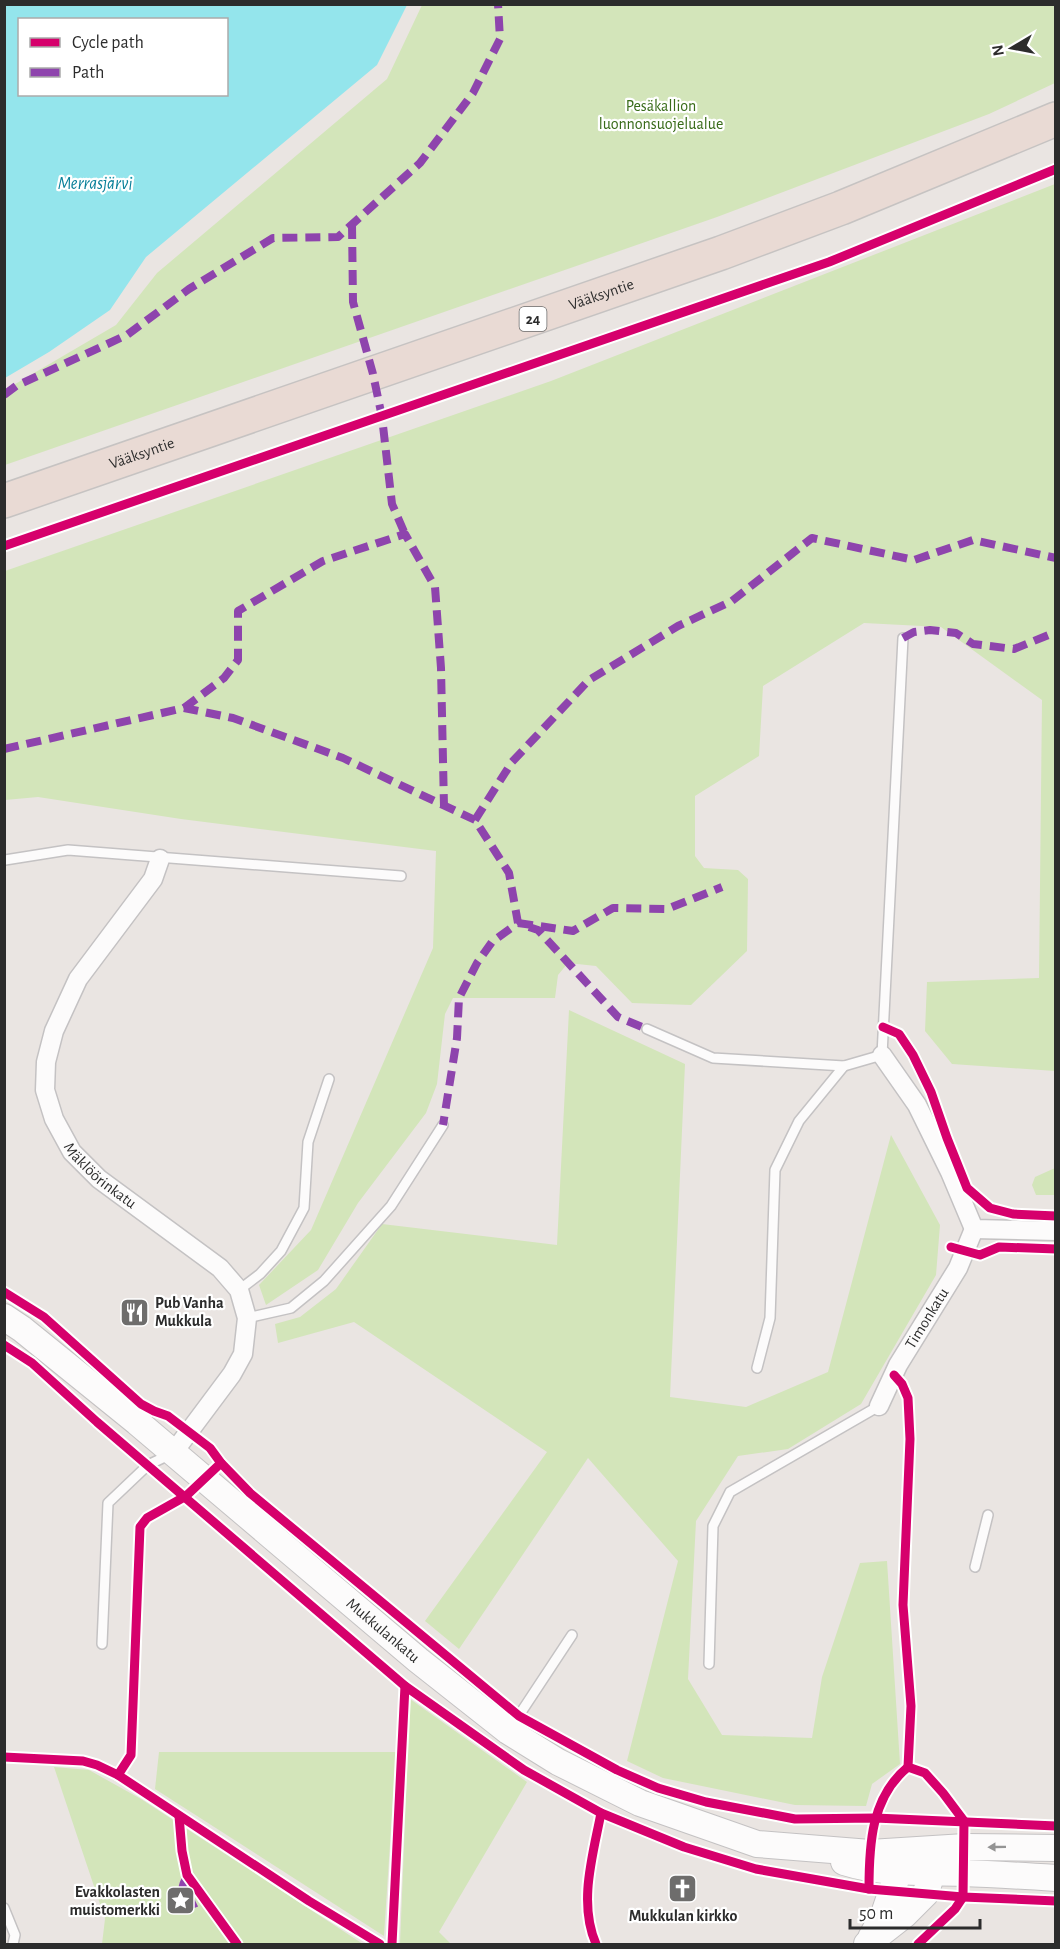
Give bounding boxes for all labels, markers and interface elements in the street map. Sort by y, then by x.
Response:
legend [18,18,228,96]
north arrow [982,18,1042,78]
text: Cycle path [72,34,144,52]
text: N [989,44,1007,57]
text: Path [72,64,104,82]
park label: Pesäkallion luonnonsuojelualue [599,98,723,133]
water label: Merrasjärvi [58,175,132,193]
street label: Vääksyntie [567,276,636,313]
road number: 24 [520,307,546,331]
street label: Vääksyntie [107,435,177,472]
street label: Mäklöörinkatu [61,1140,139,1212]
street label: Timonkatu [902,1285,952,1352]
place label: Pub Vanha Mukkula [155,1295,224,1329]
restaurant icon: Pub Vanha Mukkula [118,1296,150,1328]
street label: Mukkulankatu [343,1595,423,1666]
one-way arrow [988,1842,1007,1852]
church icon: Mukkulan kirkko [667,1872,699,1904]
place label: Evakkolasten muistomerkki [69,1884,160,1918]
place icon: Evakkolasten muistomerkki [165,1885,197,1917]
scale bar [850,1892,980,1930]
text: 50 m [859,1905,893,1923]
place label: Mukkulan kirkko [629,1908,737,1924]

